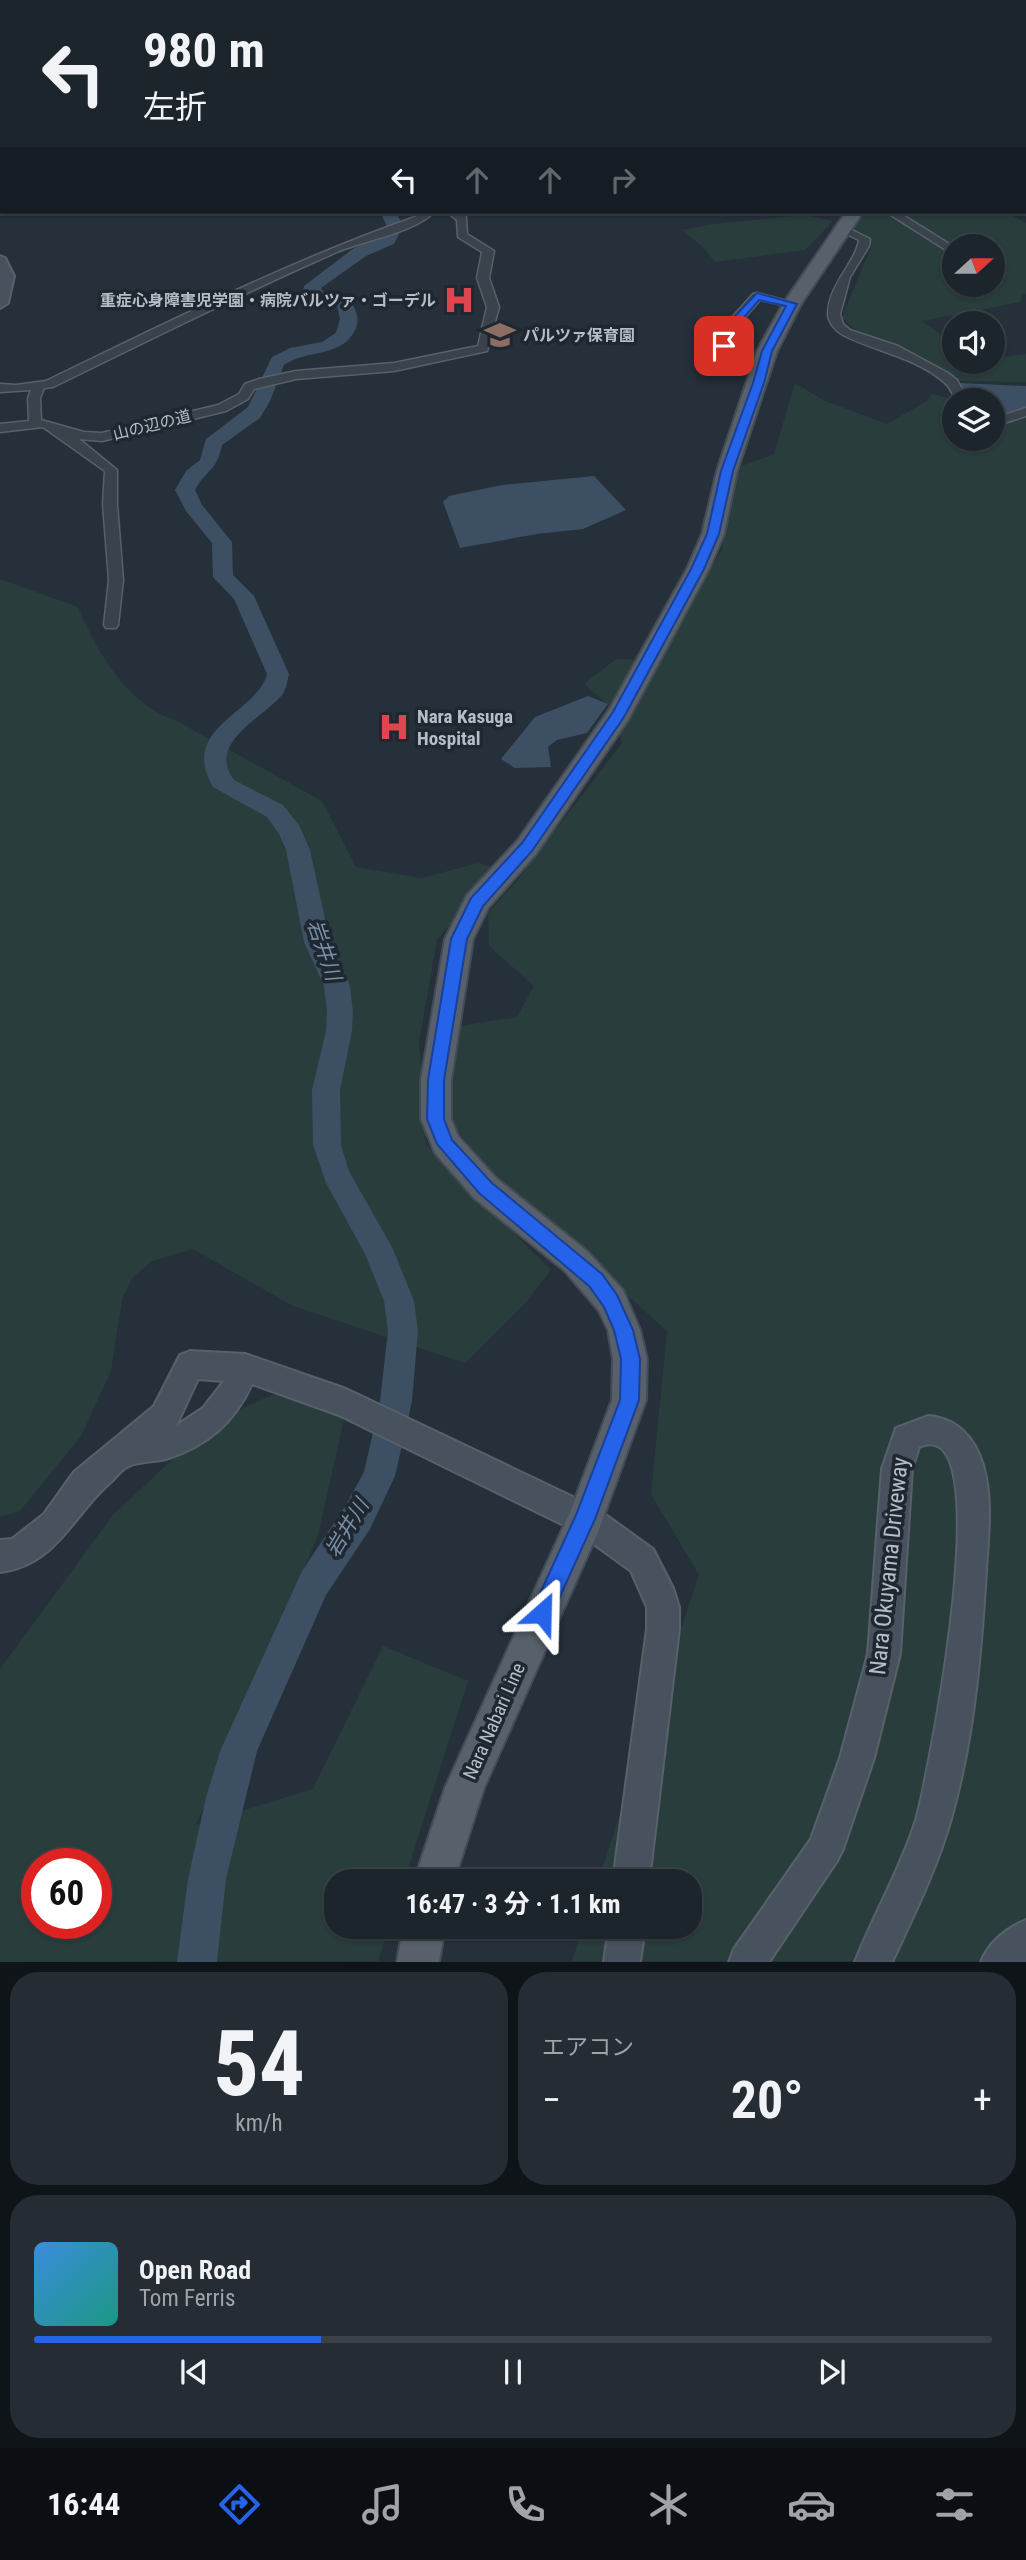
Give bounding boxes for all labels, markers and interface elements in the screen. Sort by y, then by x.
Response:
text: 980 m [143,22,265,79]
icon: left [28,28,119,119]
text: 左折 [143,88,207,126]
icon: left [385,161,423,199]
icon: ahead [458,161,496,199]
icon: ahead [531,161,569,199]
icon: right [604,161,642,199]
north arrow [942,234,1004,298]
map controls [942,234,1005,451]
hospital icon: 重症心身障害児学園・病院バルツァ・ゴーデル [442,283,476,317]
place label: 重症心身障害児学園・病院バルツァ・ゴーデル [100,291,436,310]
button: sound [942,311,1005,374]
pin [694,316,754,376]
school or university icon: パルツァ保育園 [483,318,517,352]
place label: パルツァ保育園 [523,326,635,345]
icon: arrive [705,327,743,365]
button: layers [942,388,1005,451]
street label: 山の辺の道 [111,406,193,444]
place label: Nara Kasuga Hospital [417,705,513,750]
hospital icon: Nara Kasuga Hospital [377,710,411,744]
water label: 岩井川 [302,916,346,986]
street label: Nara Okuyama Driveway [864,1455,914,1676]
water label: 岩井川 [320,1493,375,1561]
position arrow [505,1576,579,1650]
street label: Nara Nabari Line [458,1659,530,1783]
speed limit sign: 60 [21,1848,112,1939]
text: 16:47 · 3 分 · 1.1 km [405,1889,621,1919]
text: 54 [213,2011,305,2117]
text: エアコン [542,2034,634,2061]
text: 20° [731,2070,803,2131]
text: − [542,2078,561,2122]
text: + [973,2078,992,2122]
text: km/h [235,2110,283,2137]
text: Open Road [139,2255,251,2285]
text: Tom Ferris [139,2285,235,2312]
icon: previous [175,2353,213,2391]
icon: pause [494,2353,532,2391]
icon: next [813,2353,851,2391]
icon: directions [215,2480,264,2529]
icon: music [358,2480,407,2529]
icon: phone [501,2480,550,2529]
icon: climate [644,2480,693,2529]
icon: car [787,2480,836,2529]
icon: filters [930,2480,979,2529]
text: 16:44 [47,2485,120,2523]

